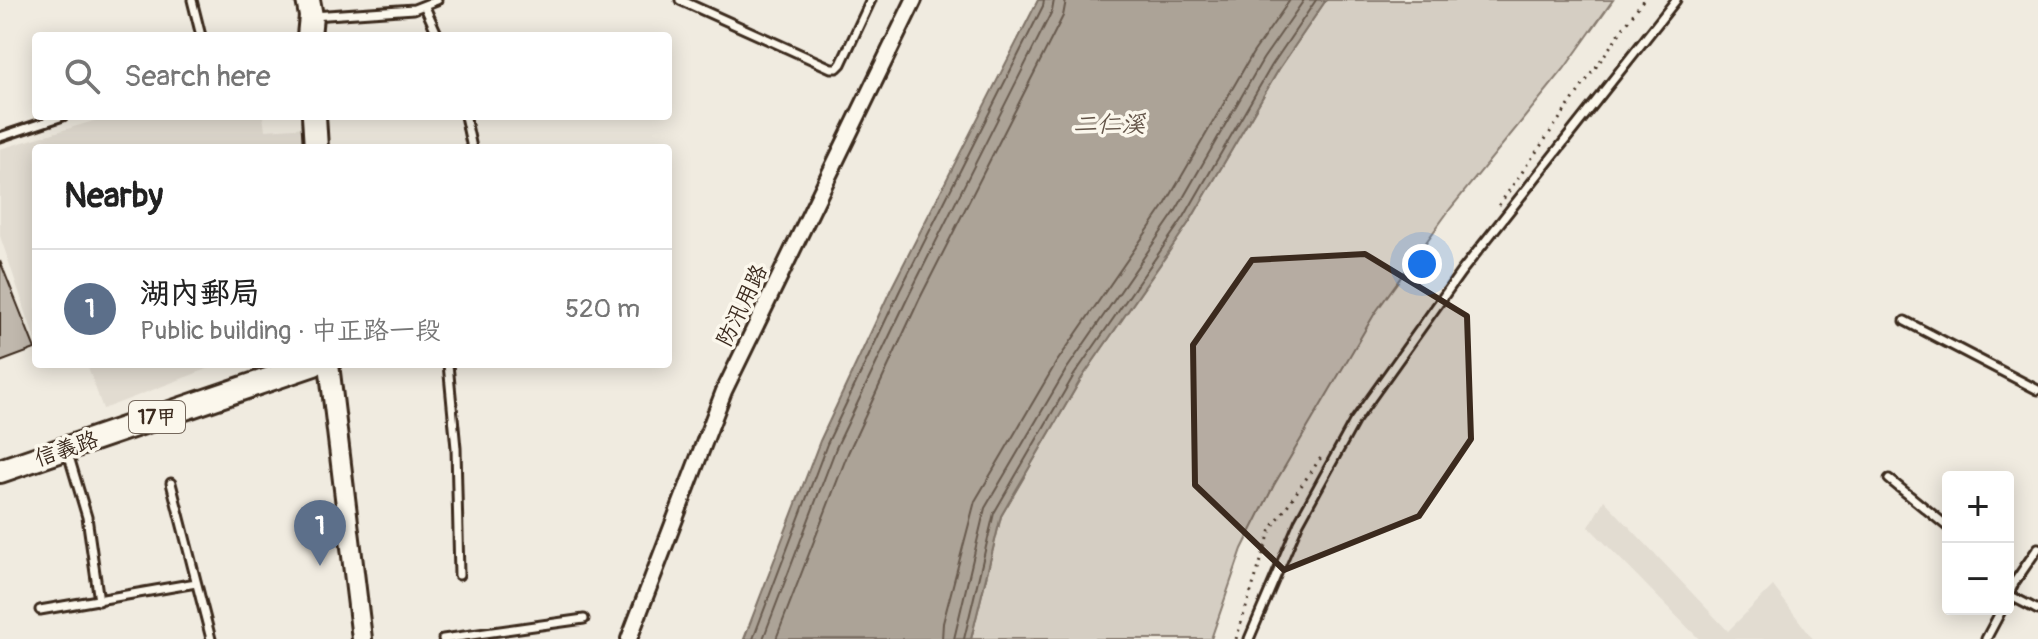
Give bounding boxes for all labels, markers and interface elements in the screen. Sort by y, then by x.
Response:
search box [32,32,672,120]
icon: search [60,54,104,98]
text: Search here [124,58,271,95]
water label: 二仁溪 [1073,110,1147,139]
text: Nearby [64,175,163,218]
your location [1402,244,1442,284]
street label: 防汛用路 [710,260,774,351]
text: 湖內郵局 [140,275,260,312]
text: 1 [85,293,95,325]
text: 520 m [565,293,640,325]
text: Public building · 中正路一段 [140,315,441,347]
road number: 17甲 [129,401,185,433]
street label: 信義路 [31,425,102,473]
map controls [1942,471,2014,615]
button: + [1942,471,2014,543]
pin: 1 [294,500,346,566]
button: − [1942,543,2014,615]

